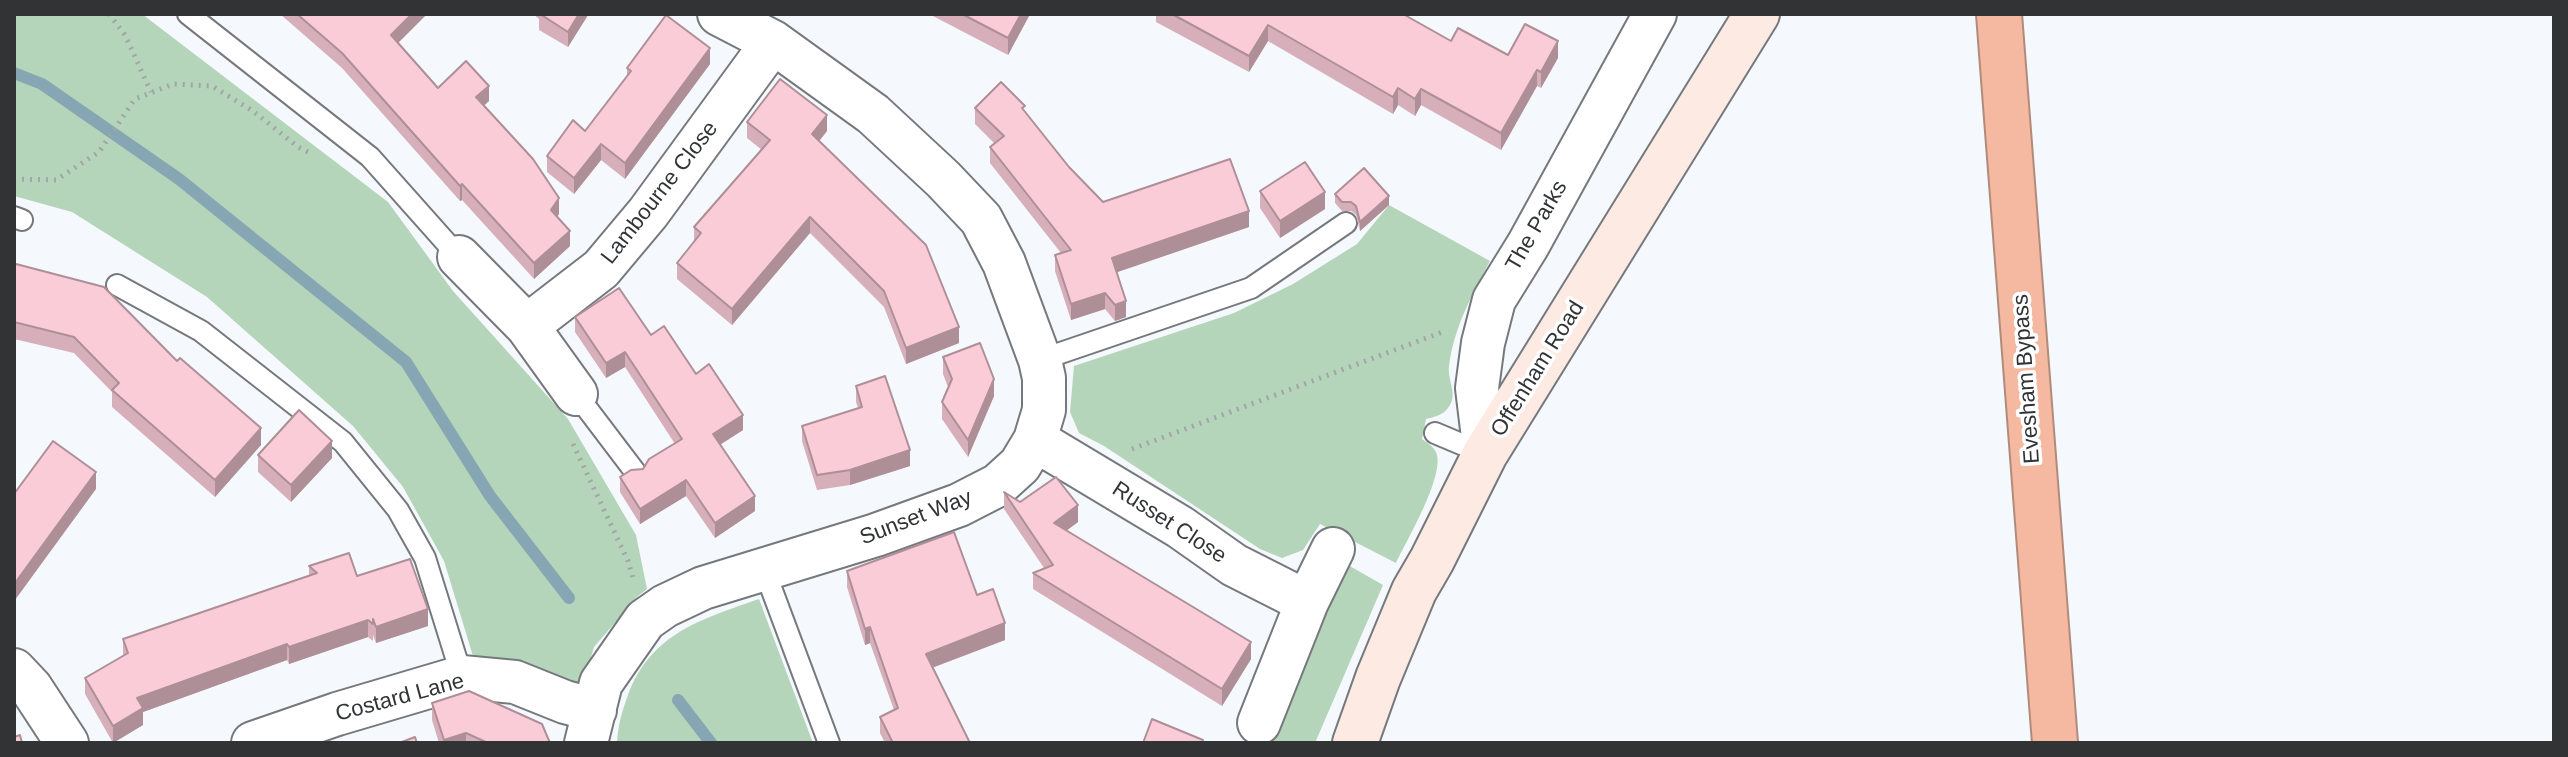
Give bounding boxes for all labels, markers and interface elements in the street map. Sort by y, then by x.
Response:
street label: Lambourne Close [596,116,724,270]
street label: The Parks [1501,176,1573,276]
street label: Evesham Bypass [2008,293,2046,465]
street label: Offenham Road [1486,296,1590,442]
street label: Russet Close [1107,476,1231,570]
street label: Sunset Way [856,485,976,551]
street label: Costard Lane [333,668,467,728]

